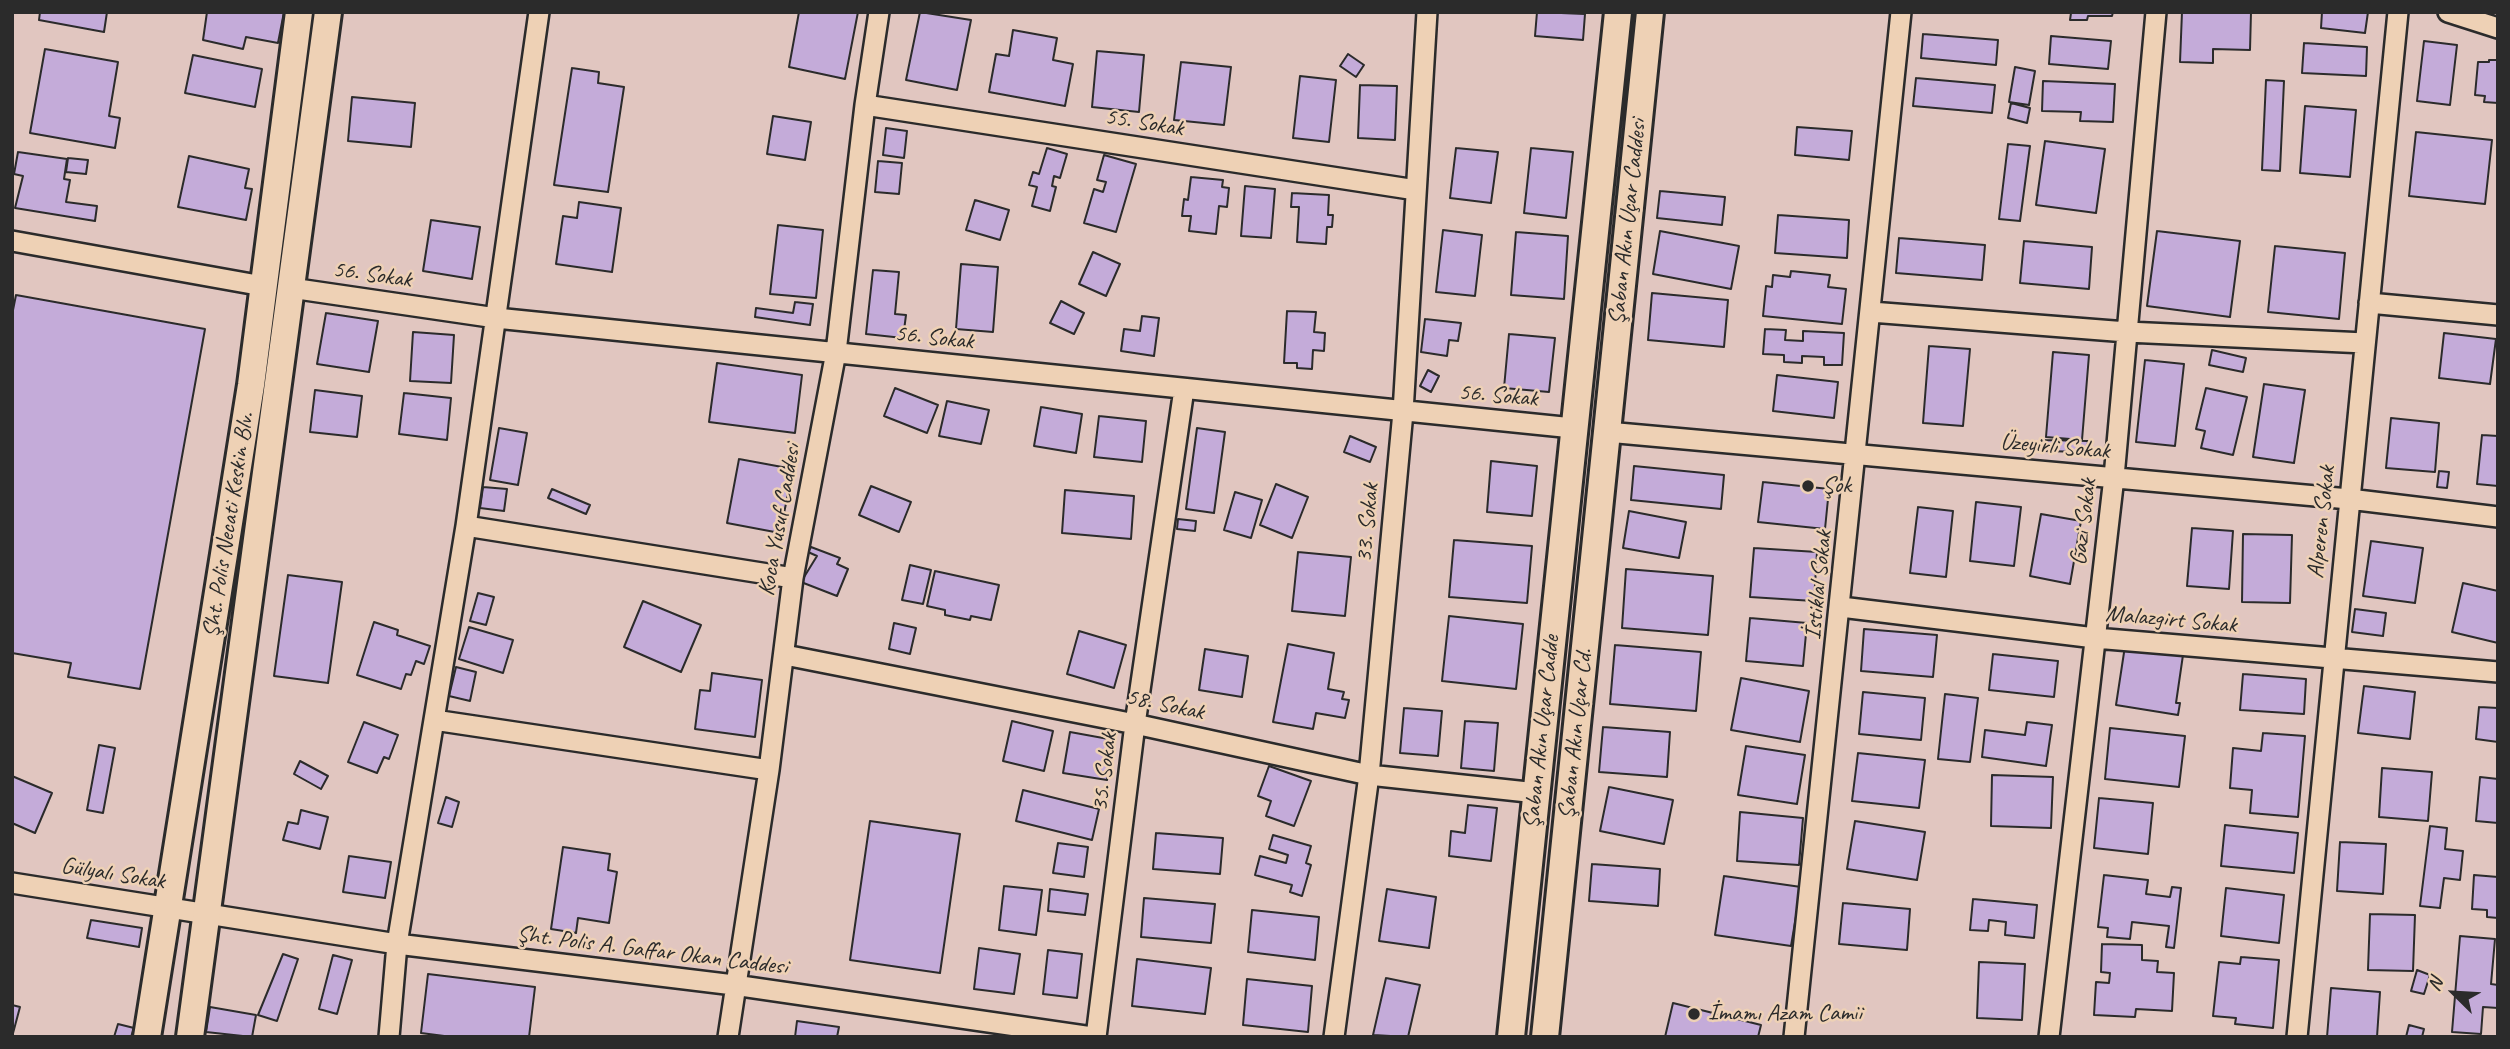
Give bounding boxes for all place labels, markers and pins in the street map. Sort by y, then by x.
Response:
place label: Şok [1822,472,1851,500]
marker: Şok [1800,478,1816,494]
place label: İmamı Azam Camii [1708,1000,1862,1028]
marker: İmamı Azam Camii [1686,1006,1702,1022]

